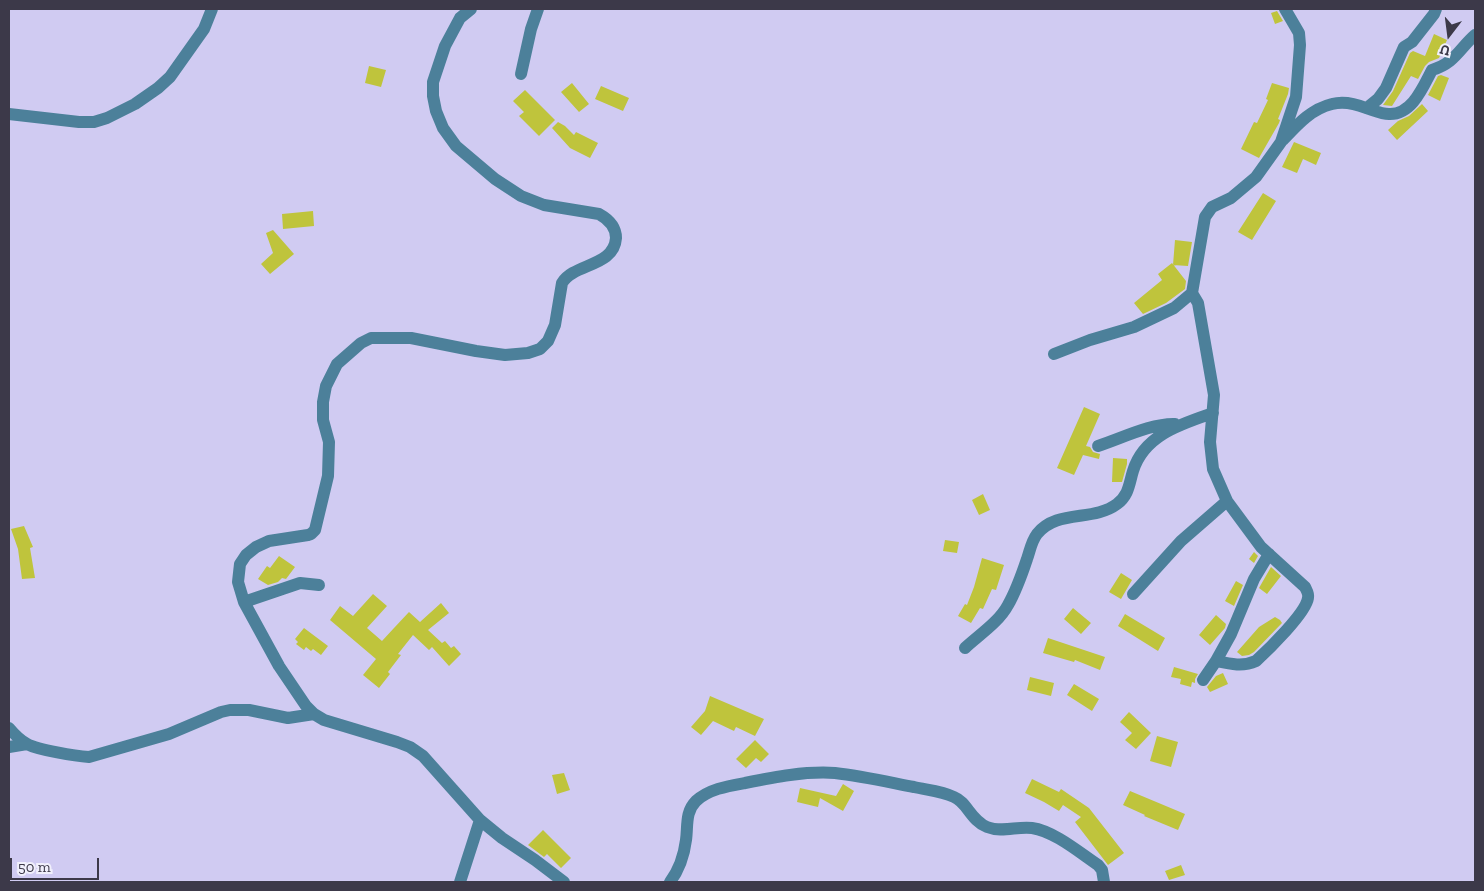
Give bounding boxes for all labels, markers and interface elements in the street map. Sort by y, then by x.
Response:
north arrow [1424,10,1474,60]
text: U [1438,40,1452,59]
scale bar [12,848,101,880]
text: 50 m [18,858,51,876]

